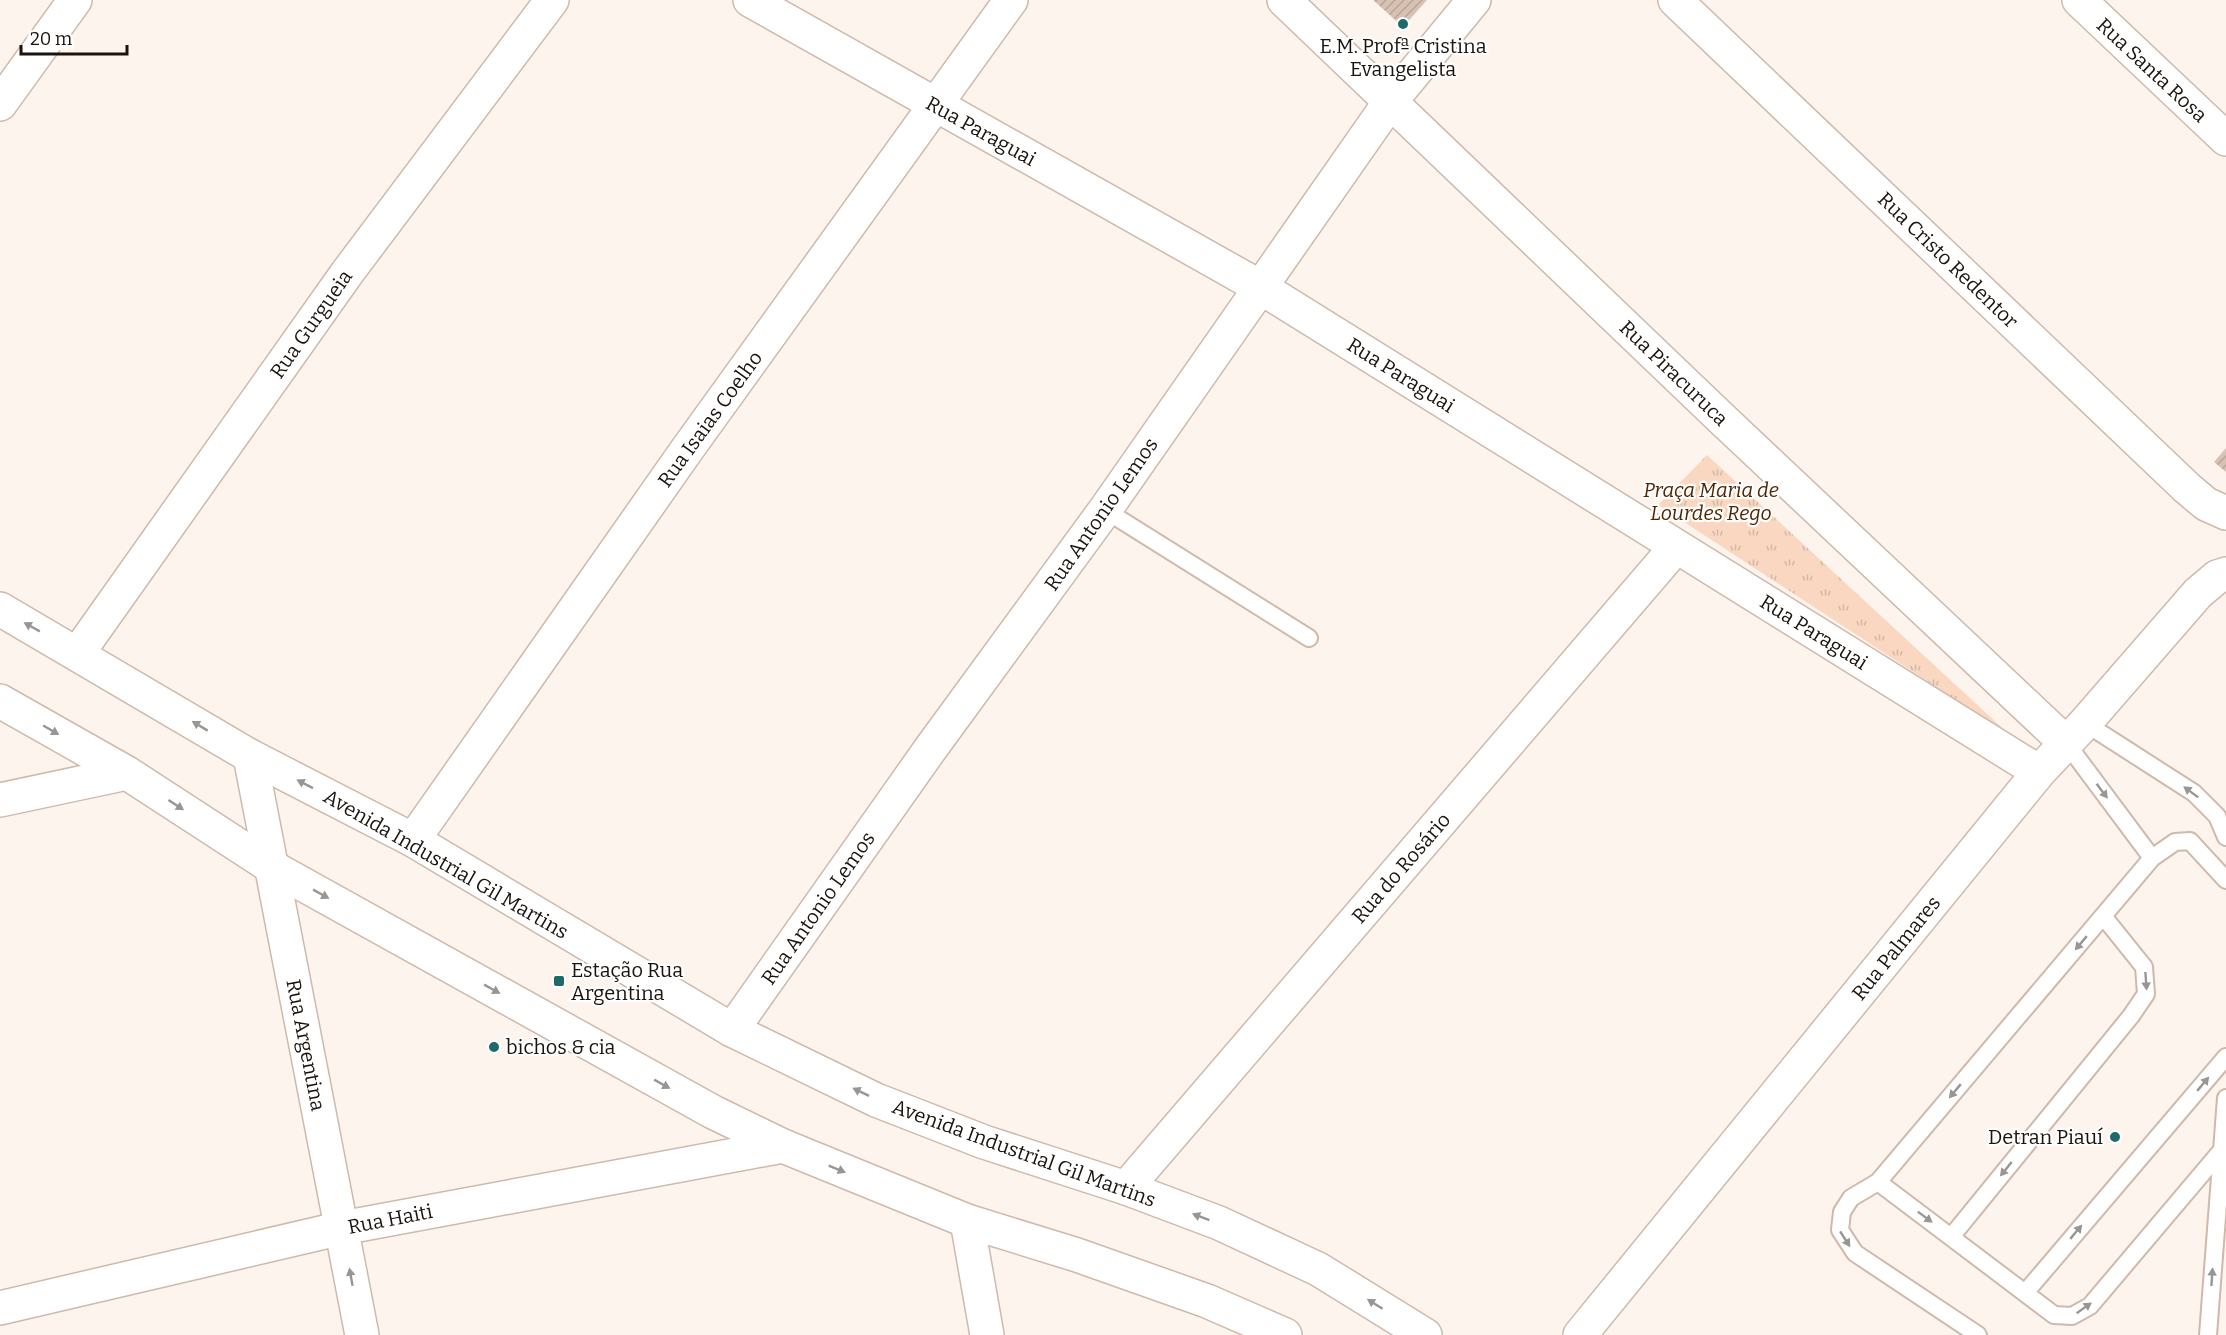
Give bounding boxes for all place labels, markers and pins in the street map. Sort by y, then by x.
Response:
marker: E.M. Profª Cristina Evangelista [1396,17,1410,31]
place label: E.M. Profª Cristina Evangelista [1319,34,1487,81]
place label: Estação Rua Argentina [571,958,683,1005]
marker: Estação Rua Argentina [552,974,566,988]
place label: bichos & cia [506,1035,615,1059]
marker: bichos & cia [487,1040,501,1054]
place label: Detran Piauí [1988,1125,2103,1149]
marker: Detran Piauí [2108,1130,2122,1144]

